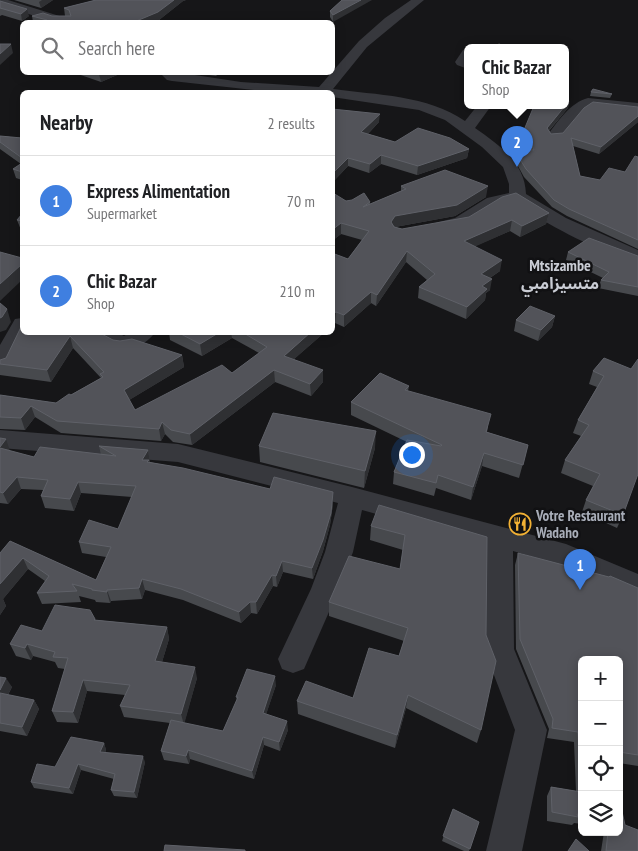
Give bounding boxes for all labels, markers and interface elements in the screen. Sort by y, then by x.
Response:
search box [20,20,335,75]
icon: search [38,34,66,62]
text: Search here [78,36,155,60]
popup [464,44,569,109]
text: Chic Bazar [482,55,551,79]
text: Shop [482,79,510,99]
text: Nearby [40,109,93,136]
text: 2 results [268,113,315,133]
pin: 2 [501,126,533,167]
text: Express Alimentation [87,179,230,203]
text: 1 [52,191,60,211]
text: 70 m [287,191,315,211]
text: Supermarket [87,203,157,223]
district label: Mtsizambe متسيزامبي [521,255,599,297]
text: Chic Bazar [87,269,156,293]
text: 2 [52,281,60,301]
text: 210 m [280,281,315,301]
text: Shop [87,293,115,313]
your location [399,442,425,468]
place label: Votre Restaurant Wadaho [535,506,626,542]
restaurant icon: Votre Restaurant Wadaho [508,512,532,536]
pin: 1 [564,549,596,590]
map controls [578,656,623,836]
button: + [578,656,623,701]
button: − [578,701,623,746]
button: locate [578,746,623,791]
button: layers [578,791,623,836]

